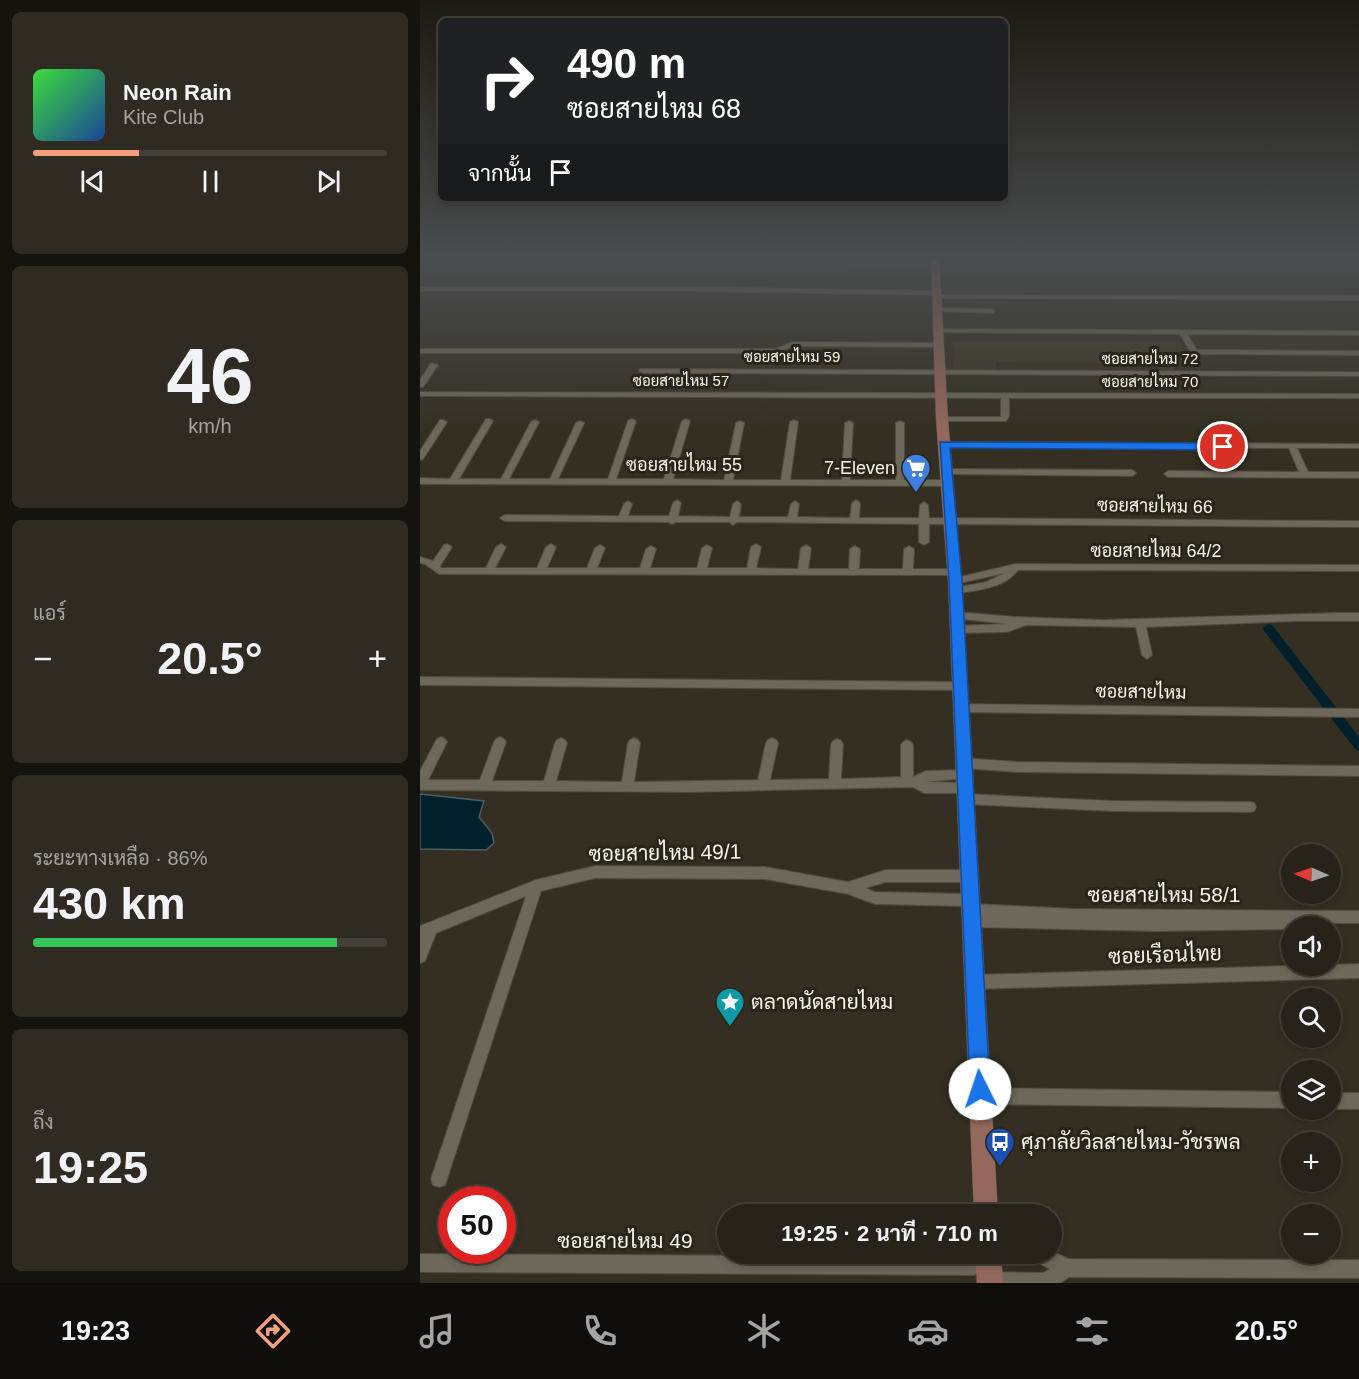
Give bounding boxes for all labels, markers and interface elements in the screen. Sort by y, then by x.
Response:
text: 490 m [567,40,686,87]
icon: right [468,42,546,120]
text: Neon Rain [123,80,232,105]
text: ซอยสายไหม 68 [567,94,741,124]
text: Kite Club [123,106,204,128]
icon: arrive [544,156,577,189]
text: จากนั้น [468,161,532,186]
icon: previous [76,165,109,198]
icon: pause [194,165,227,198]
icon: next [312,165,345,198]
text: 46 [167,332,253,420]
street label: ซอยสายไหม 59 [744,347,840,365]
street label: ซอยสายไหม 72 [1102,349,1198,367]
street label: ซอยสายไหม 57 [633,371,729,389]
street label: ซอยสายไหม 70 [1102,372,1198,390]
text: km/h [188,415,232,437]
pin [1197,421,1248,472]
icon: arrive [1206,430,1239,463]
street label: ซอยสายไหม 55 [626,452,742,475]
supermarket icon: 7-Eleven [900,452,932,494]
place label: 7-Eleven [824,458,895,478]
street label: ซอยสายไหม 66 [1097,492,1213,517]
street label: ซอยสายไหม 64/2 [1091,538,1221,561]
text: แอร์ [33,602,66,624]
text: 20.5° [157,633,263,684]
text: − [33,640,52,677]
text: + [368,640,387,677]
street label: ซอยสายไหม [1095,678,1187,703]
street label: ซอยสายไหม 49/1 [588,839,742,865]
north arrow [1281,844,1341,904]
map controls [1281,844,1341,1264]
text: ระยะทางเหลือ · 86% [33,847,207,869]
text: 430 km [33,878,186,929]
street label: ซอยสายไหม 58/1 [1088,882,1240,906]
button: sound [1281,916,1341,976]
street label: ซอยเรือนไทย [1108,939,1222,968]
place icon: ตลาดนัดสายไหม [714,986,746,1028]
button: search [1281,988,1341,1048]
place label: ตลาดนัดสายไหม [751,989,893,1013]
position arrow [948,1057,1012,1121]
button: layers [1281,1060,1341,1120]
text: ถึง [33,1111,54,1133]
bus stop icon: ศุภาลัยวิลสายไหม-วัชรพล [984,1126,1016,1168]
place label: ศุภาลัยวิลสายไหม-วัชรพล [1021,1129,1241,1156]
button: + [1281,1132,1341,1192]
text: 19:25 [33,1142,148,1193]
speed limit sign: 50 [438,1186,516,1264]
button: − [1281,1204,1341,1264]
text: 19:25 · 2 นาที · 710 m [781,1221,998,1246]
street label: ซอยสายไหม 49 [557,1228,693,1252]
icon: directions [252,1310,294,1352]
icon: music [416,1310,458,1352]
icon: phone [579,1310,621,1352]
icon: climate [743,1310,785,1352]
icon: car [907,1310,949,1352]
icon: filters [1071,1310,1113,1352]
text: 19:23 [61,1316,130,1346]
text: 20.5° [1235,1316,1298,1346]

